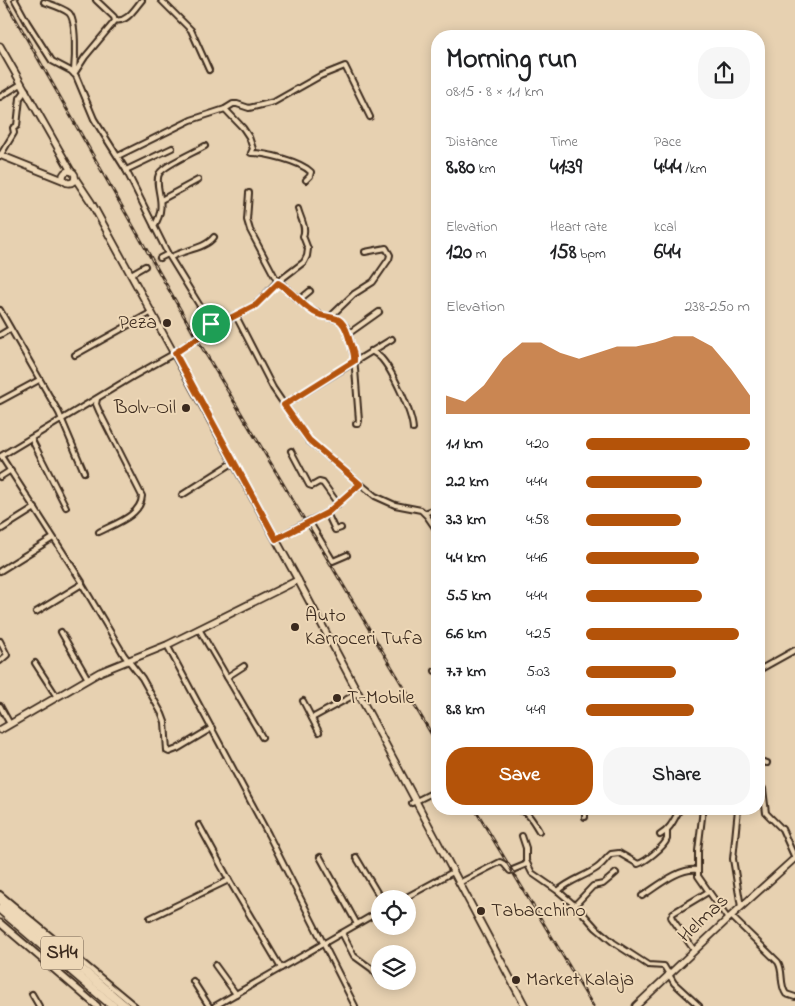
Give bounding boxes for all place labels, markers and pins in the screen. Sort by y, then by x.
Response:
pin [190,303,232,345]
place label: Peza [118,309,157,338]
marker: Peza [161,317,173,329]
place label: Bolv-Oil [113,394,176,423]
marker: Bolv-Oil [180,402,192,414]
place label: Auto Karroceri Tufa [305,602,423,654]
marker: Auto Karroceri Tufa [289,621,301,633]
place label: T-Mobile [347,684,414,713]
marker: T-Mobile [331,692,343,704]
place label: Tabacchino [491,897,586,926]
marker: Tabacchino [475,905,487,917]
place label: Market Kalaja [526,966,634,995]
marker: Market Kalaja [510,974,522,986]

